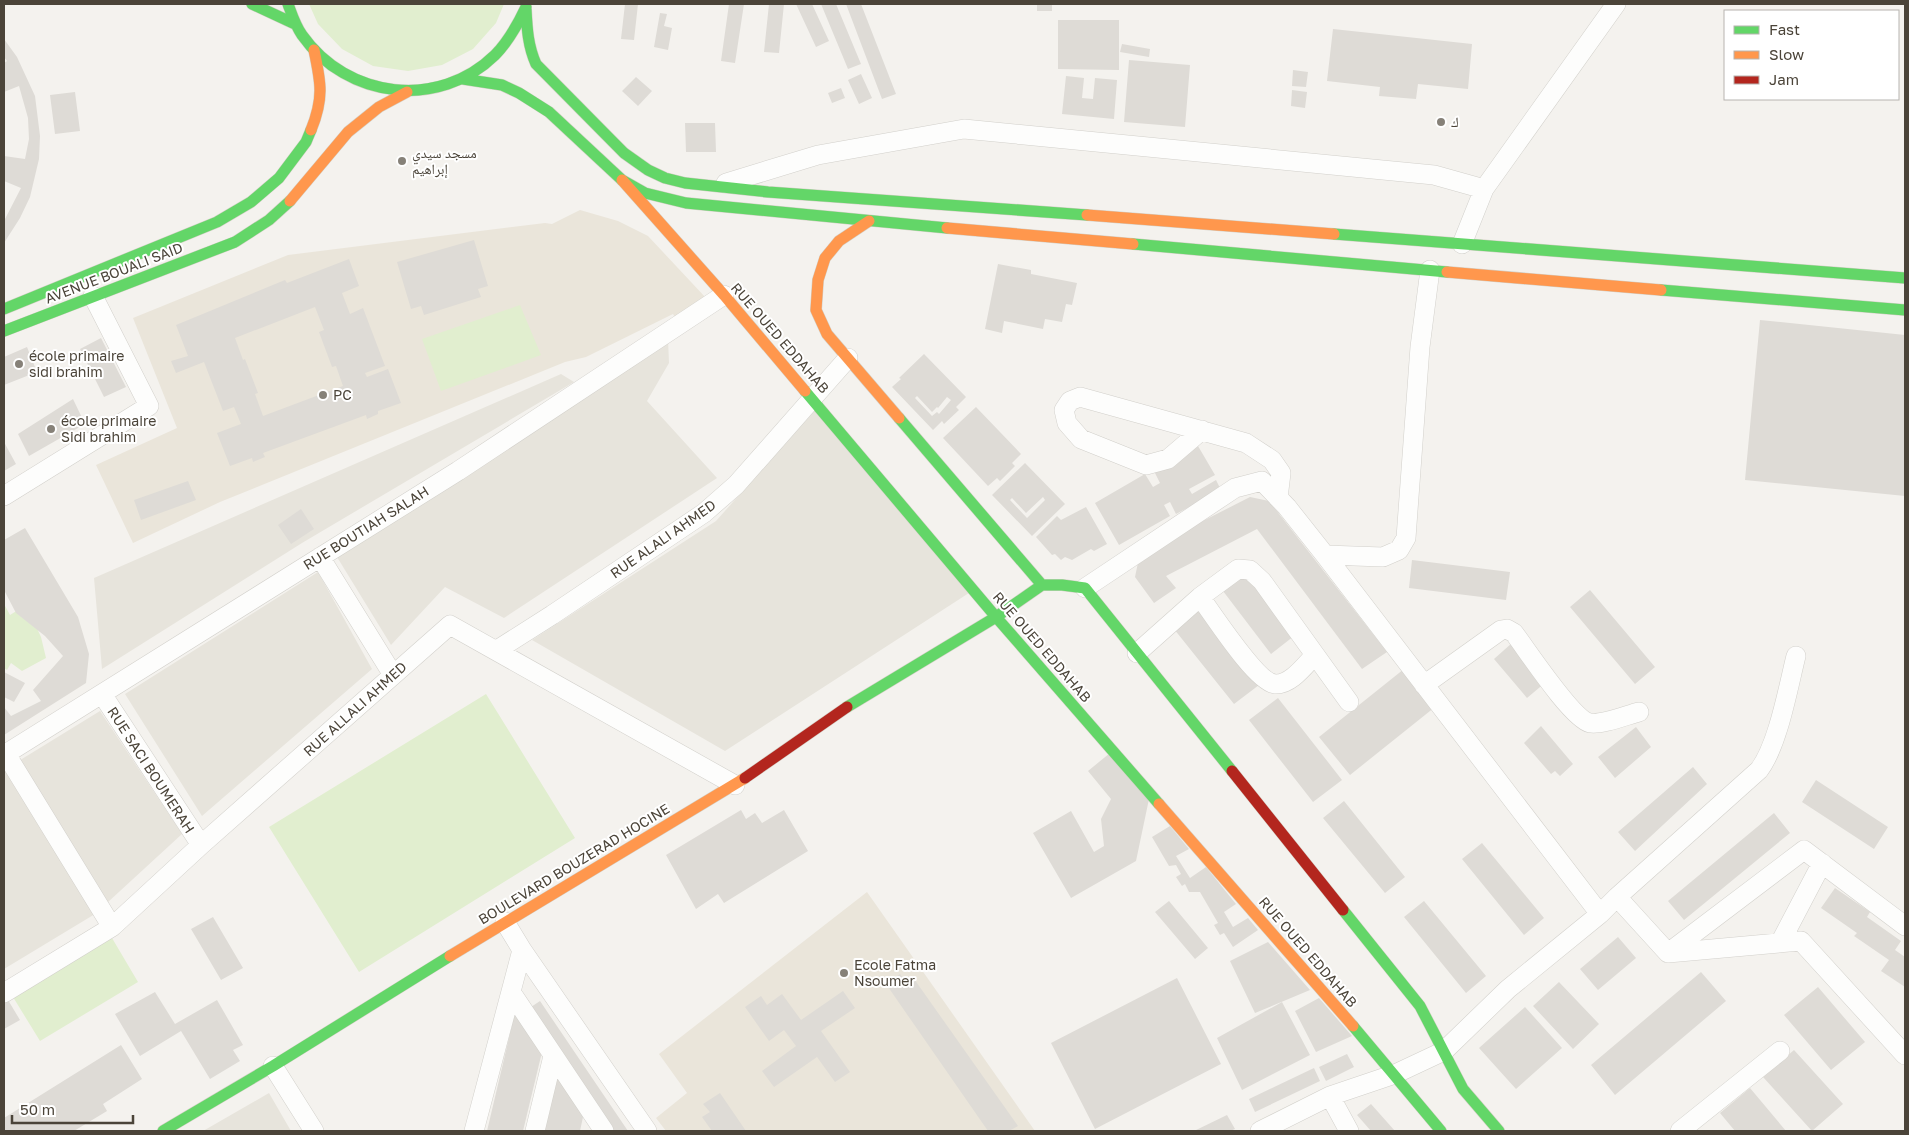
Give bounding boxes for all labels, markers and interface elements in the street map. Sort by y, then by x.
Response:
legend [1724,10,1899,100]
text: Fast [1769,20,1800,38]
text: Slow [1769,45,1804,63]
text: Jam [1769,70,1799,88]
place label: ك [1451,113,1459,130]
marker: ك [1435,116,1447,128]
place label: مسجد سيدي إبراهيم [412,144,477,179]
marker: مسجد سيدي إبراهيم [396,155,408,167]
street label: AVENUE BOUALI SAID [43,238,185,307]
street label: RUE OUED EDDAHAB [728,279,833,396]
place label: école primaire sidi brahim [29,347,124,380]
marker: école primaire sidi brahim [13,358,25,370]
place label: PC [333,386,352,403]
marker: PC [317,389,329,401]
place label: école primaire Sidi brahim [61,412,156,445]
marker: école primaire Sidi brahim [45,423,57,435]
street label: RUE BOUTIAH SALAH [300,482,432,573]
street label: RUE ALALI AHMED [607,496,719,581]
street label: RUE OUED EDDAHAB [990,588,1095,705]
street label: RUE ALLALI AHMED [300,658,410,759]
street label: RUE SACI BOUMERAH [104,703,199,836]
street label: BOULEVARD BOUZERAD HOCINE [475,800,672,928]
street label: RUE OUED EDDAHAB [1256,893,1361,1010]
place label: Ecole Fatma Nsoumer [854,956,936,989]
marker: Ecole Fatma Nsoumer [838,967,850,979]
scale bar [12,1092,134,1124]
text: 50 m [20,1100,55,1118]

